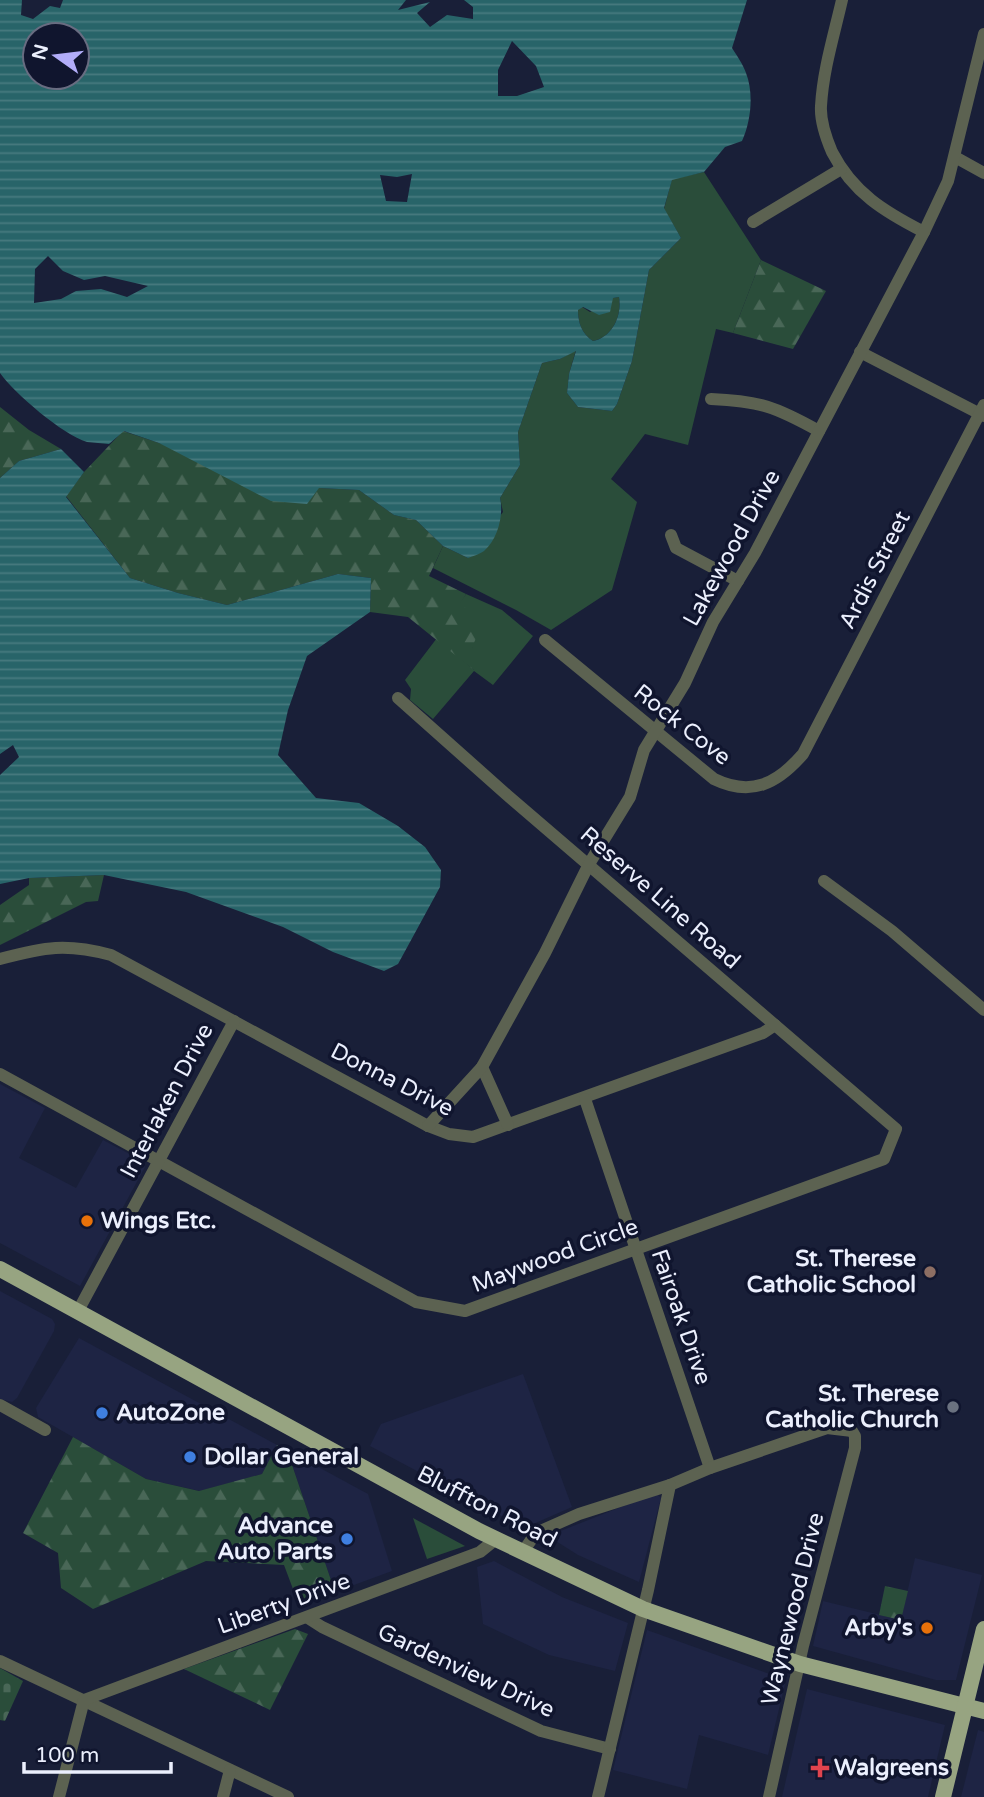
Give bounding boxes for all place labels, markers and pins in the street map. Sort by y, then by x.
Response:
place label: Wings Etc. [101,1207,216,1235]
marker: Wings Etc. [79,1213,95,1229]
place label: St. Therese Catholic School [747,1245,916,1299]
marker: St. Therese Catholic School [922,1264,938,1280]
place label: St. Therese Catholic Church [765,1380,939,1434]
place label: AutoZone [116,1399,225,1427]
marker: St. Therese Catholic Church [945,1399,961,1415]
marker: AutoZone [94,1405,110,1421]
place label: Dollar General [204,1443,359,1471]
marker: Dollar General [182,1449,198,1465]
place label: Advance Auto Parts [217,1512,333,1566]
marker: Advance Auto Parts [339,1531,355,1547]
place label: Arby's [844,1614,913,1642]
marker: Arby's [919,1620,935,1636]
place label: Walgreens [834,1754,949,1782]
marker: Walgreens [812,1760,828,1776]

